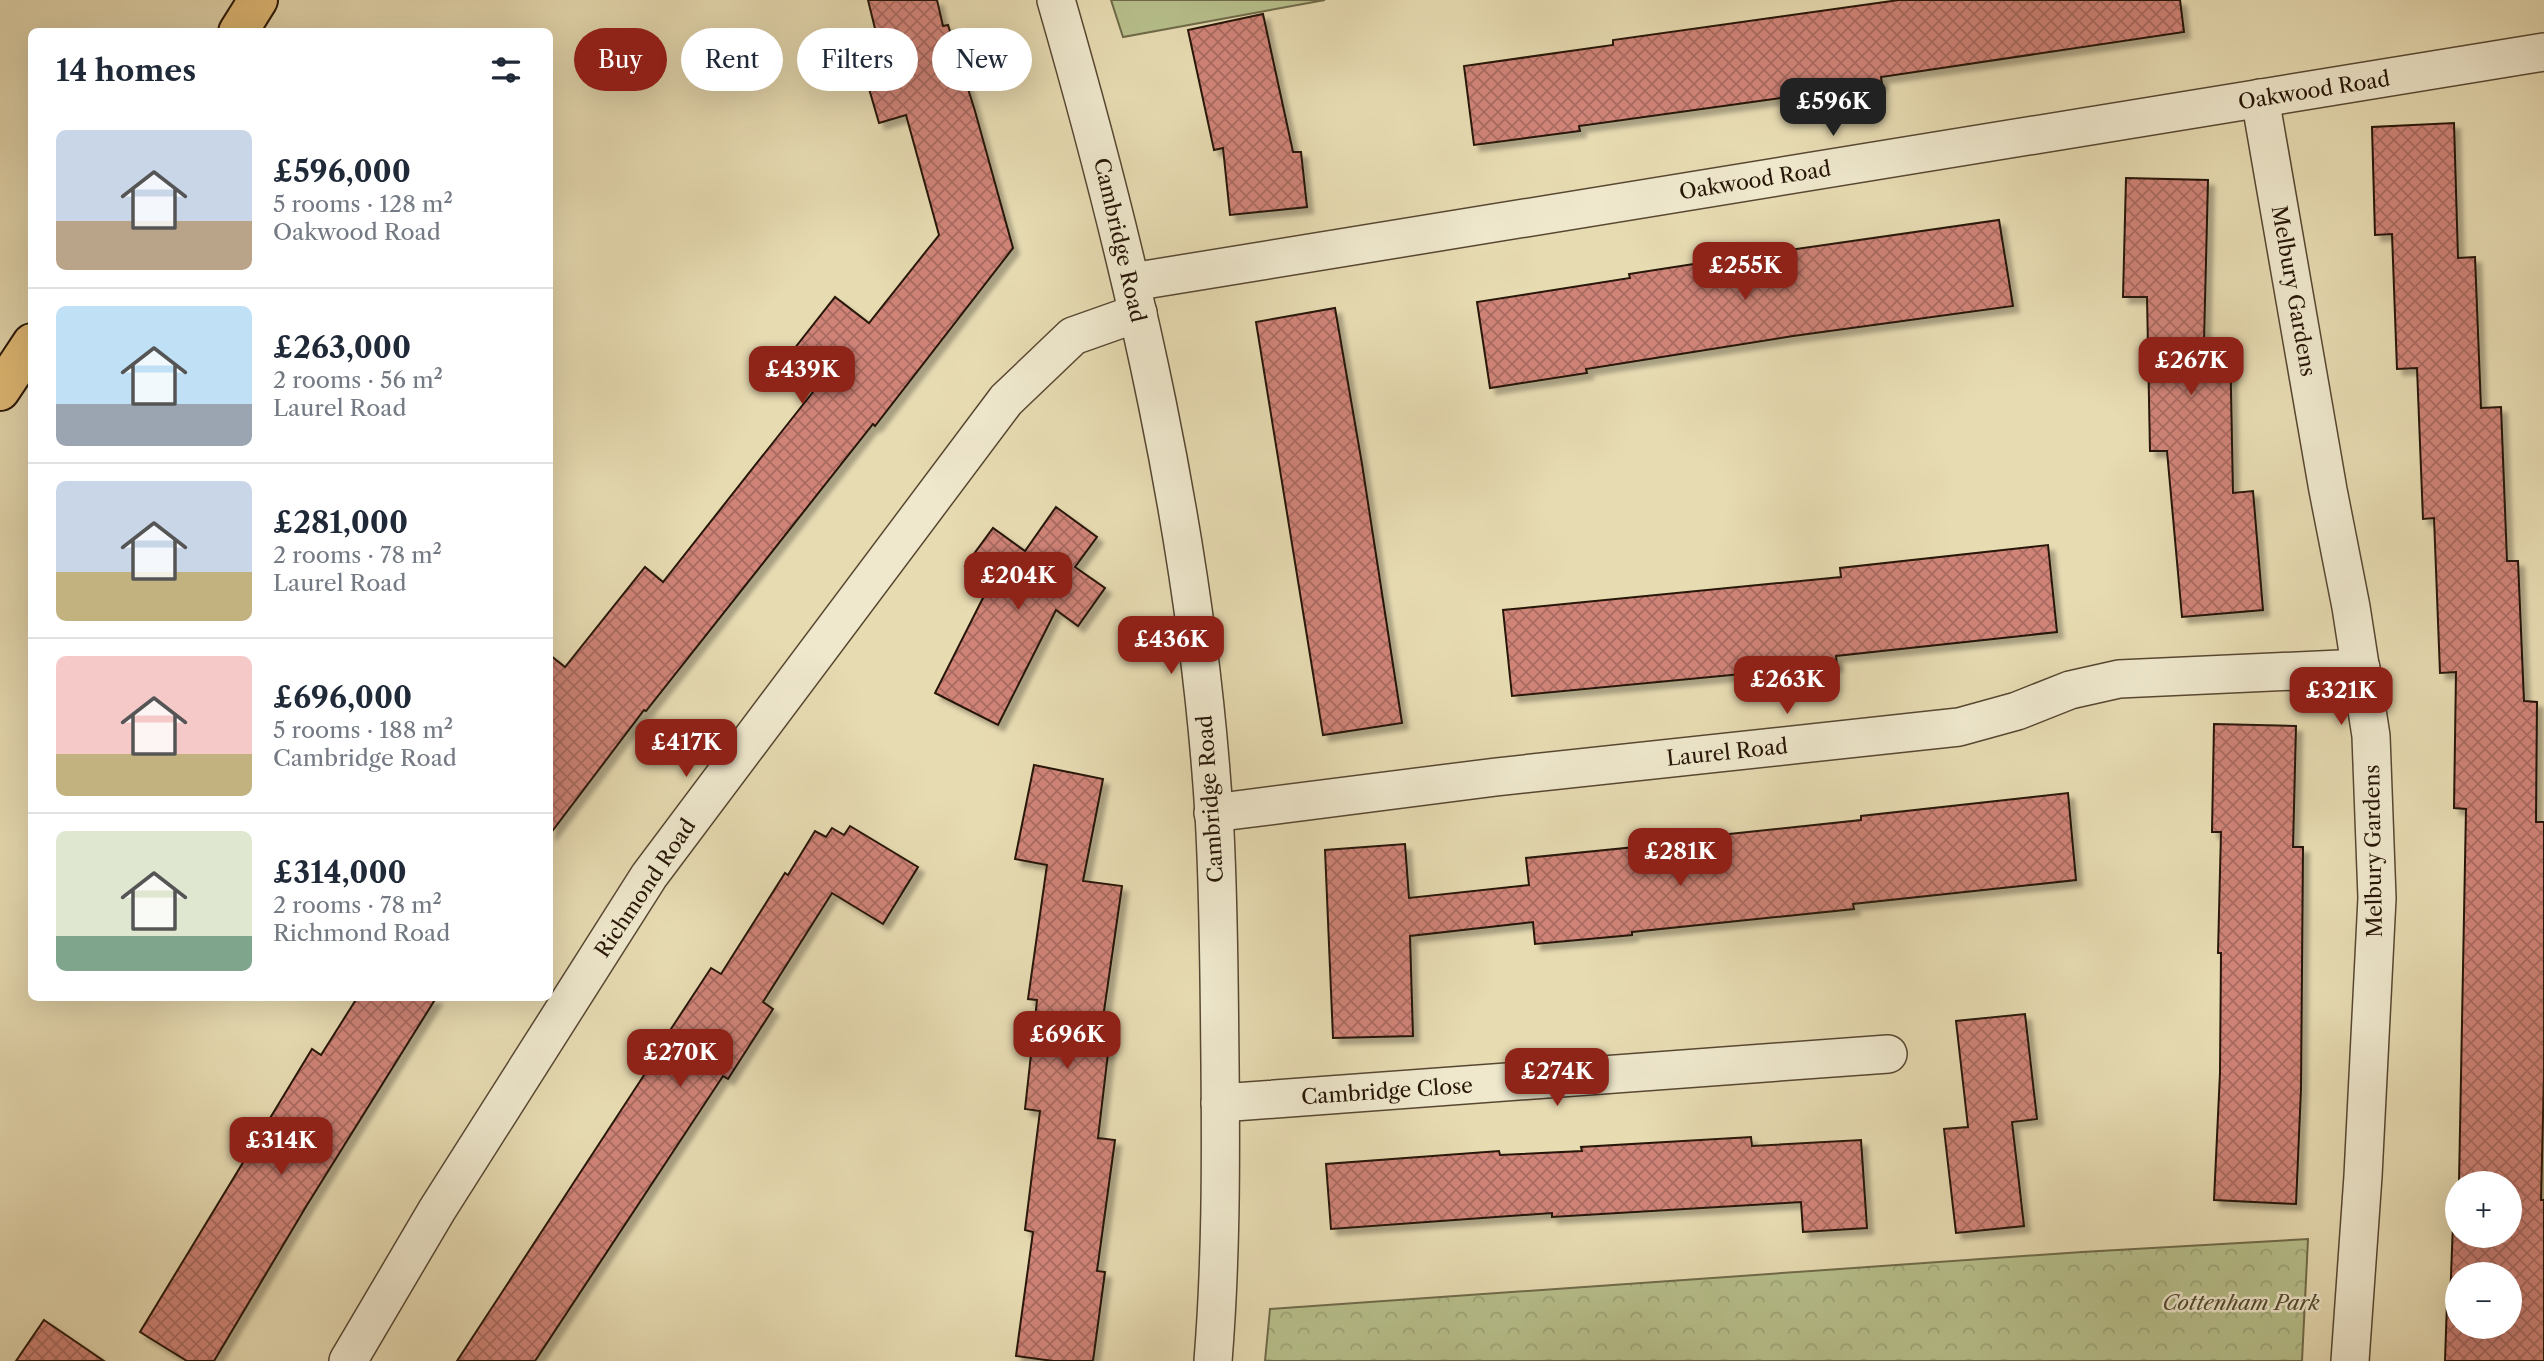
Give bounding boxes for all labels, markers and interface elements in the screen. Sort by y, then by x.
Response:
chip: Buy [574,28,667,91]
chip: Rent [681,28,783,91]
chip: Filters [797,28,918,91]
chip: New [932,28,1032,91]
icon: filters [487,51,525,89]
text: 14 homes [56,52,196,89]
street label: Oakwood Road [2236,66,2392,114]
pin: £596K [1784,78,1882,138]
text: £596K [1796,87,1870,115]
text: £596,000 [273,153,411,190]
street label: Cambridge Road [1089,155,1151,325]
street label: Oakwood Road [1677,156,1833,204]
icon: home [112,158,196,242]
text: 5 rooms · 128 m² [273,190,453,218]
street label: Melbury Gardens [2267,204,2321,378]
text: Oakwood Road [273,218,441,246]
pin: £255K [1696,243,1794,302]
text: £255K [1709,251,1781,279]
text: £263,000 [273,329,411,366]
icon: home [112,334,196,418]
pin: £267K [2142,338,2240,397]
pin: £439K [753,346,851,406]
text: £267K [2155,346,2227,374]
text: £439K [765,355,839,383]
text: 2 rooms · 56 m² [273,366,443,394]
text: Laurel Road [273,394,406,422]
text: £281,000 [273,504,408,541]
icon: home [112,509,196,593]
text: 2 rooms · 78 m² [273,541,442,569]
pin: £204K [969,552,1067,612]
text: £204K [980,561,1056,589]
text: Laurel Road [273,569,406,597]
pin: £436K [1122,616,1220,676]
text: £436K [1134,625,1208,653]
pin: £263K [1738,656,1836,716]
text: £263K [1750,665,1824,693]
pin: £321K [2292,668,2390,727]
text: £321K [2306,676,2376,704]
text: £696,000 [273,679,412,716]
icon: home [112,684,196,768]
street label: Cambridge Road [1192,714,1228,884]
text: 5 rooms · 188 m² [273,716,453,744]
pin: £417K [637,720,735,779]
text: £417K [651,728,721,756]
street label: Laurel Road [1665,733,1789,771]
text: Cambridge Road [273,744,457,772]
street label: Melbury Gardens [2359,764,2387,938]
street label: Richmond Road [589,814,701,962]
pin: £281K [1631,828,1729,888]
text: £281K [1644,837,1716,865]
text: £314,000 [273,854,407,891]
icon: home [112,859,196,943]
text: 2 rooms · 78 m² [273,891,442,919]
text: Richmond Road [273,919,450,947]
pin: £696K [1018,1012,1116,1071]
text: £696K [1029,1020,1105,1048]
pin: £270K [631,1030,729,1089]
text: £270K [643,1038,717,1066]
pin: £274K [1508,1048,1606,1108]
text: £274K [1521,1057,1593,1085]
street label: Cambridge Close [1300,1073,1474,1109]
pin: £314K [232,1118,330,1177]
text: £314K [246,1126,316,1154]
map controls [2445,1171,2522,1339]
button: + [2445,1171,2522,1248]
button: − [2445,1262,2522,1339]
park label: Cottenham Park [2162,1290,2320,1315]

